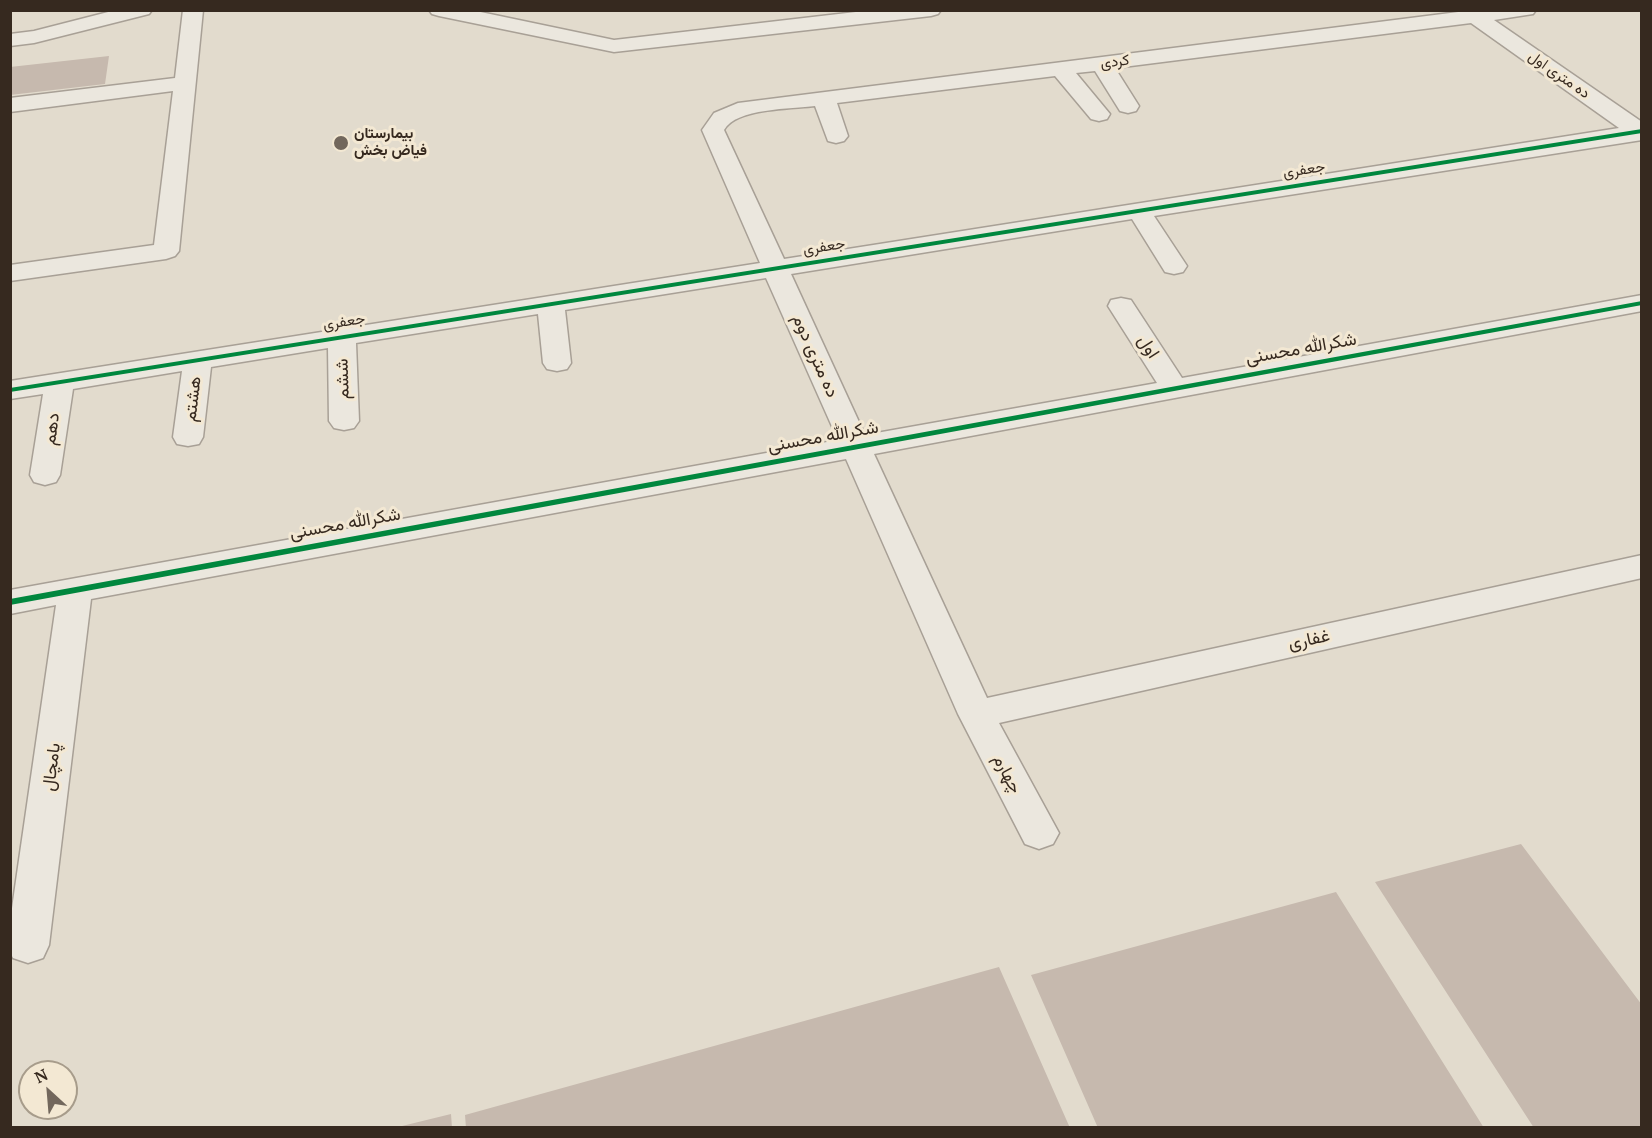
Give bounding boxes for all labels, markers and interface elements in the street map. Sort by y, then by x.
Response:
street label: ده متری اول [1525,47,1593,103]
street label: کردی [1099,51,1131,73]
place label: بیمارستان فیاض بخش [354,125,427,160]
marker: بیمارستان فیاض بخش [332,134,350,152]
street label: جعفری [1282,158,1326,182]
street label: جعفری [802,235,846,259]
street label: جعفری [322,310,366,334]
street label: ده متری دوم [787,311,843,401]
street label: شکرالله محسنی [1244,329,1358,369]
street label: اول [1132,331,1164,363]
street label: ششم [331,358,355,400]
street label: هشتم [180,375,206,423]
street label: دهم [39,411,65,447]
street label: شکرالله محسنی [766,417,880,457]
street label: شکرالله محسنی [288,504,402,544]
street label: غفاری [1286,625,1332,655]
street label: پامچال [38,742,66,792]
street label: چهارم [988,751,1026,797]
north arrow [18,1060,78,1120]
text: N [31,1063,51,1088]

